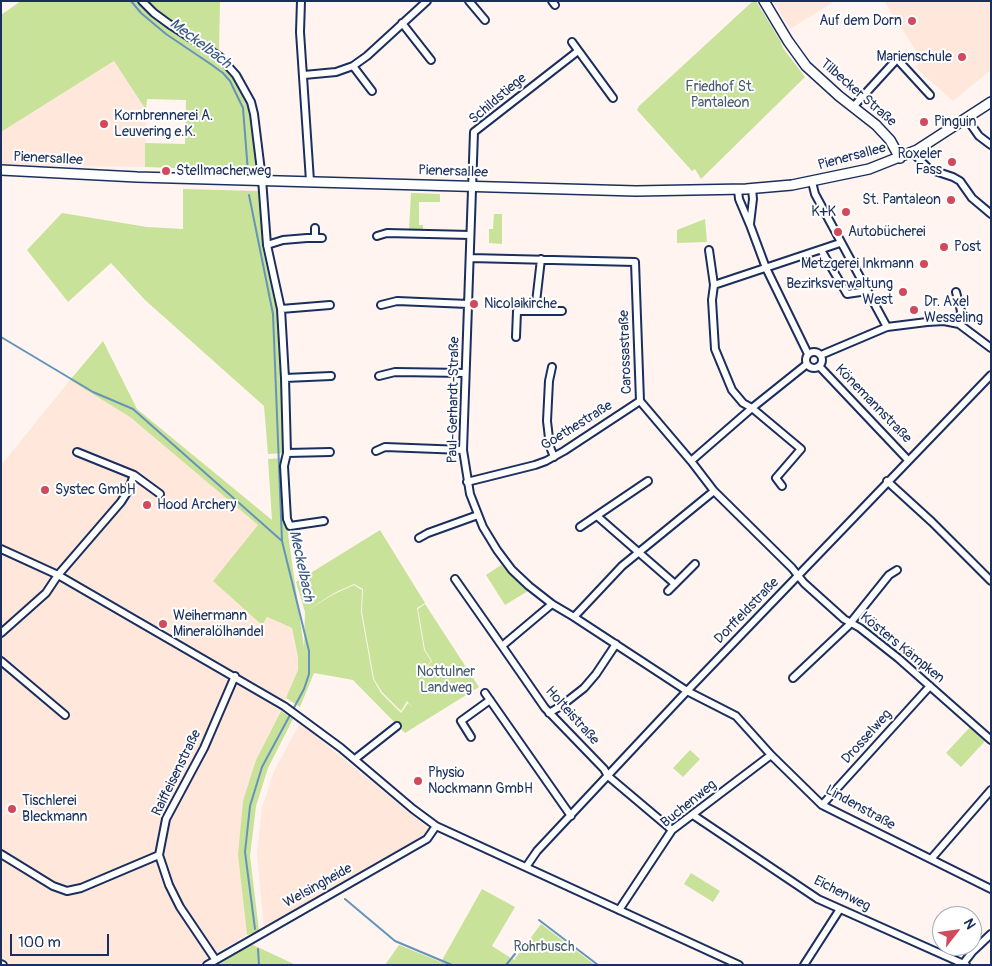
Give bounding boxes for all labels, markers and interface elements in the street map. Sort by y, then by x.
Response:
place label: Auf dem Dorn [819,13,902,29]
water label: Meckelbach [166,15,234,73]
marker: Auf dem Dorn [906,15,918,27]
place label: Marienschule [876,49,952,65]
marker: Marienschule [956,51,968,63]
street label: Tilbecker Straße [817,55,899,131]
street label: Schildstiege [466,70,530,128]
park label: Friedhof St. Pantaleon [685,79,755,111]
place label: Kornbrennerei A. Leuvering e.K. [114,108,213,140]
place label: Pinguin [934,114,976,130]
marker: Pinguin [918,116,930,128]
marker: Kornbrennerei A. Leuvering e.K. [98,118,110,130]
street label: Pienersallee [816,140,888,174]
place label: Roxeler Fass [897,146,942,178]
street label: Pienersallee [13,149,83,169]
marker: Roxeler Fass [946,156,958,168]
street label: Pienersallee [418,162,488,182]
place label: Stellmacherweg [176,163,271,179]
marker: Stellmacherweg [160,165,172,177]
place label: St. Pantaleon [862,192,941,208]
marker: St. Pantaleon [945,194,957,206]
place label: K+K [811,204,836,220]
marker: K+K [840,206,852,218]
place label: Autobücherei [848,224,926,240]
marker: Autobücherei [832,226,844,238]
place label: Post [954,239,981,255]
marker: Post [938,241,950,253]
place label: Metzgerei Inkmann [801,256,914,272]
marker: Metzgerei Inkmann [918,258,930,270]
place label: Bezirksverwaltung West [786,276,893,308]
marker: Bezirksverwaltung West [897,286,909,298]
place label: Dr. Axel Wesseling [924,294,983,326]
place label: Nicolaikirche [484,296,557,312]
marker: Nicolaikirche [468,298,480,310]
marker: Dr. Axel Wesseling [908,304,920,316]
street label: Carossastraße [616,310,636,394]
street label: Paul-Gerhardt-Straße [444,336,464,464]
street label: Könemannstraße [831,361,915,447]
street label: Goethestraße [538,397,616,455]
place label: Systec GmbH [55,482,136,498]
marker: Systec GmbH [39,484,51,496]
place label: Hood Archery [157,497,236,513]
marker: Hood Archery [141,499,153,511]
water label: Meckelbach [285,529,317,603]
street label: Dorffeldstraße [711,574,783,648]
place label: Weihermann Mineralölhandel [173,608,264,640]
street label: Kösters Kämpken [856,609,948,687]
marker: Weihermann Mineralölhandel [157,618,169,630]
park label: Nottulner Landweg [417,664,475,696]
street label: Holteistraße [541,683,603,749]
street label: Drosselweg [838,706,896,768]
street label: Raiffeisenstraße [149,727,205,819]
place label: Physio Nockmann GmbH [428,765,533,798]
marker: Physio Nockmann GmbH [412,775,424,787]
street label: Buchenweg [658,777,720,831]
street label: Lindenstraße [822,782,898,834]
place label: Tischlerei Bleckmann [22,793,87,826]
marker: Tischlerei Bleckmann [6,803,18,815]
street label: Welsingheide [281,860,355,912]
street label: Eichenweg [811,873,873,915]
north arrow [932,906,982,956]
text: N [960,915,979,932]
scale bar [12,924,111,956]
text: 100 m [18,933,61,952]
park label: Rohrbusch [513,939,575,955]

